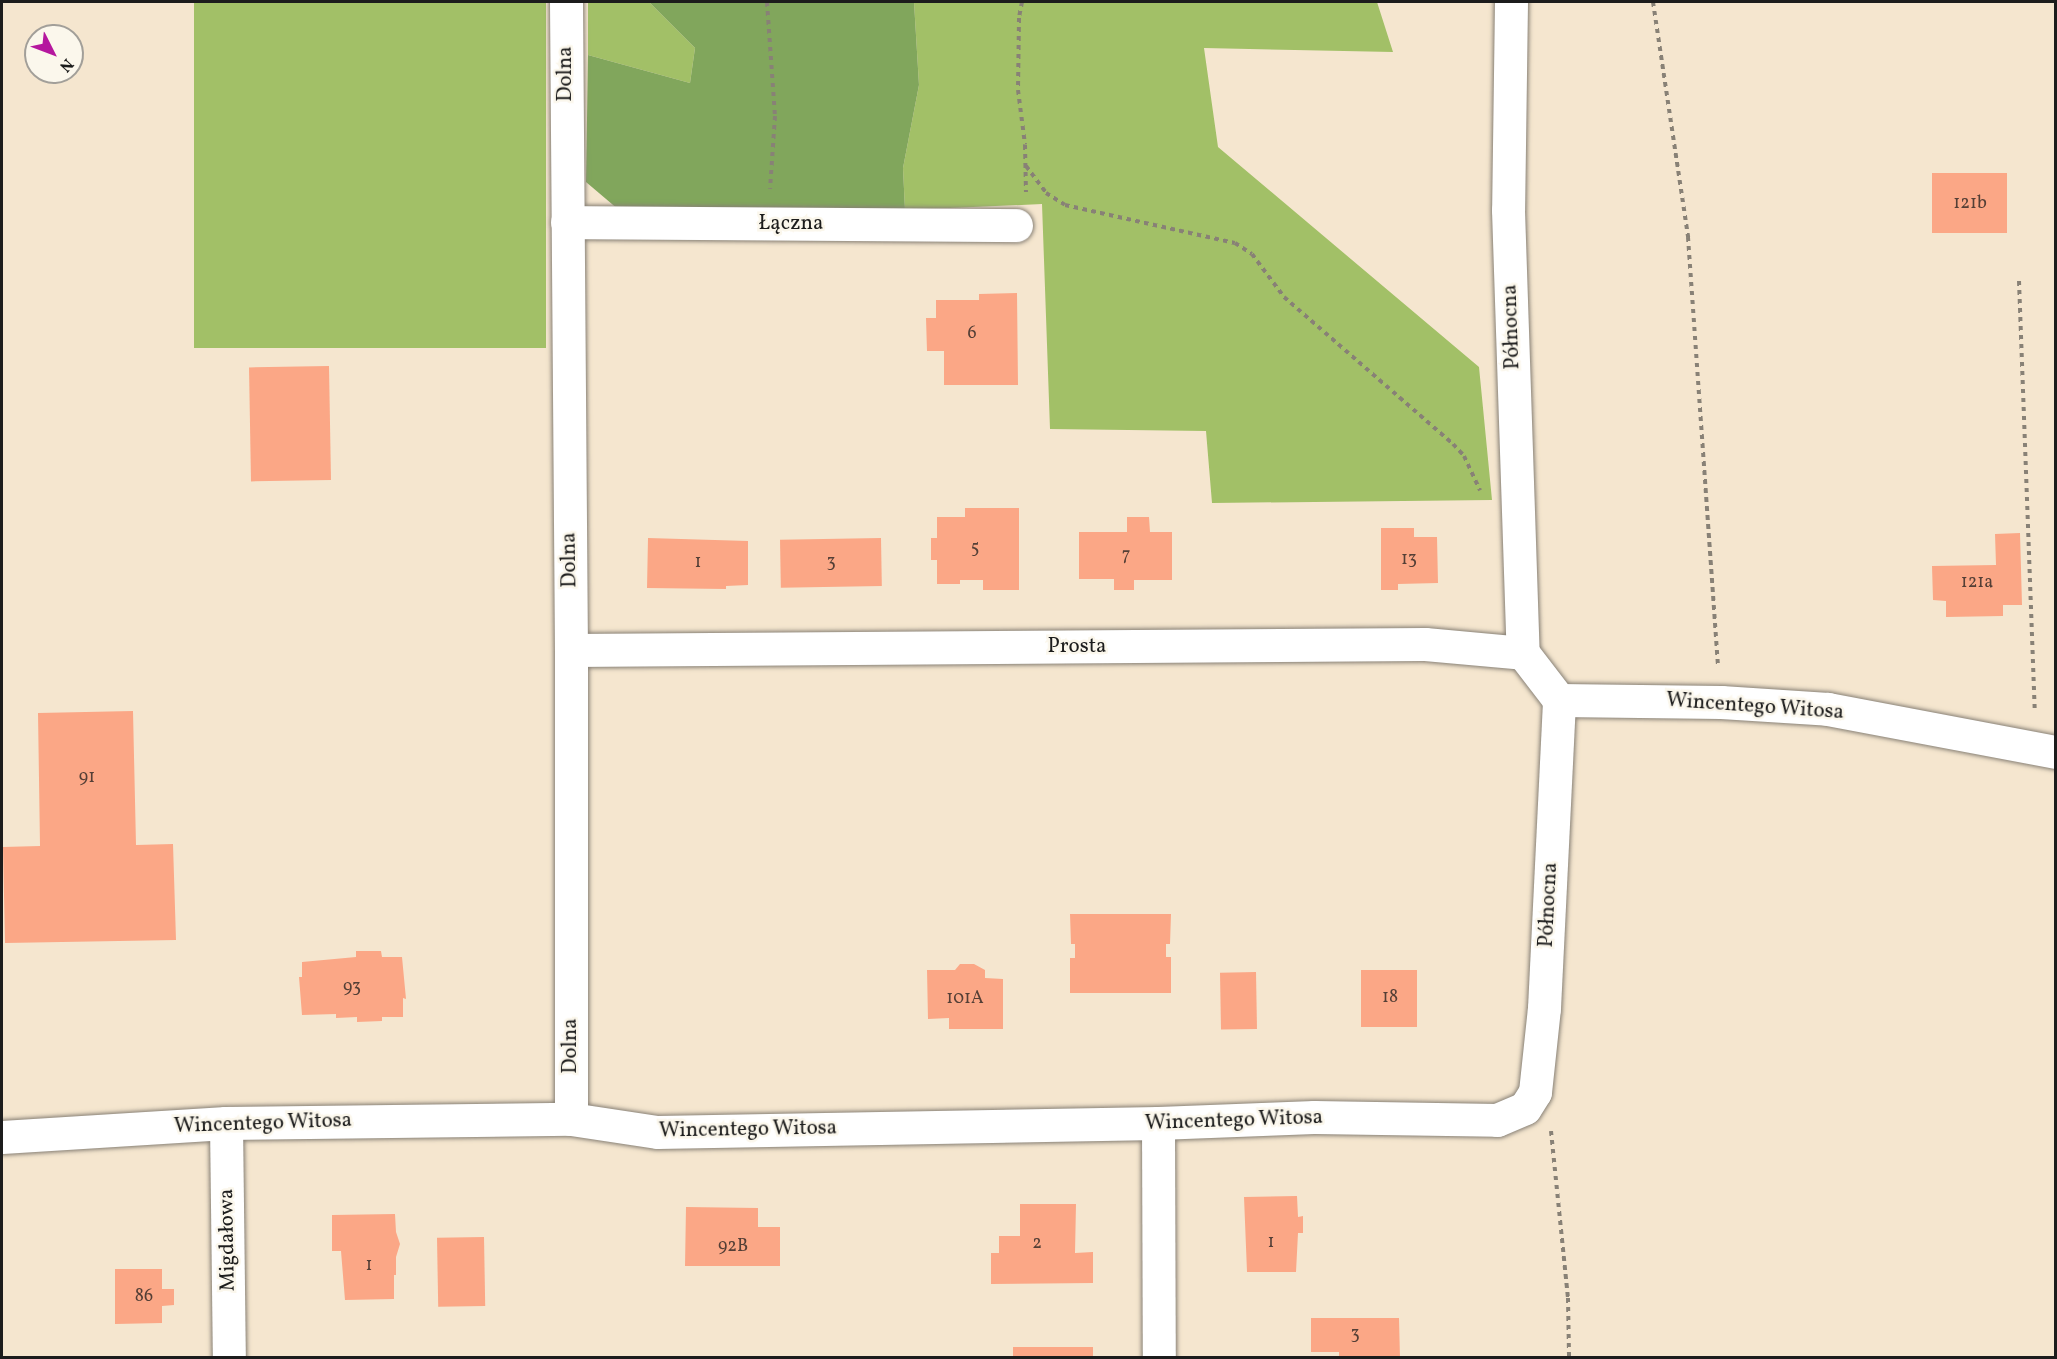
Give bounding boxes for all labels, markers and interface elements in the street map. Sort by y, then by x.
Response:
north arrow [24,24,84,84]
street label: Dolna [553,46,579,102]
text: N [54,53,78,76]
house number: 121b [1953,193,1987,215]
street label: Łączna [758,211,824,237]
street label: Północna [1498,284,1526,370]
house number: 6 [967,323,977,345]
street label: Dolna [557,532,583,588]
house number: 5 [971,538,979,560]
house number: 7 [1122,545,1130,567]
house number: 13 [1401,549,1417,571]
house number: 1 [695,552,701,574]
house number: 3 [826,552,836,574]
house number: 121a [1961,572,1993,594]
street label: Prosta [1048,634,1106,660]
street label: Wincentego Witosa [1665,688,1845,726]
house number: 91 [79,767,95,789]
street label: Północna [1534,862,1564,948]
house number: 93 [343,977,361,999]
house number: 18 [1382,987,1398,1009]
house number: 101A [946,988,984,1010]
street label: Dolna [558,1018,584,1074]
street label: Wincentego Witosa [1144,1105,1324,1137]
street label: Wincentego Witosa [173,1108,353,1140]
street label: Wincentego Witosa [658,1116,838,1144]
street label: Migdałowa [215,1188,241,1292]
house number: 1 [1268,1232,1274,1254]
house number: 2 [1032,1233,1042,1255]
house number: 92B [718,1236,748,1258]
house number: 1 [366,1255,372,1277]
house number: 86 [135,1286,153,1308]
house number: 3 [1350,1324,1360,1346]

